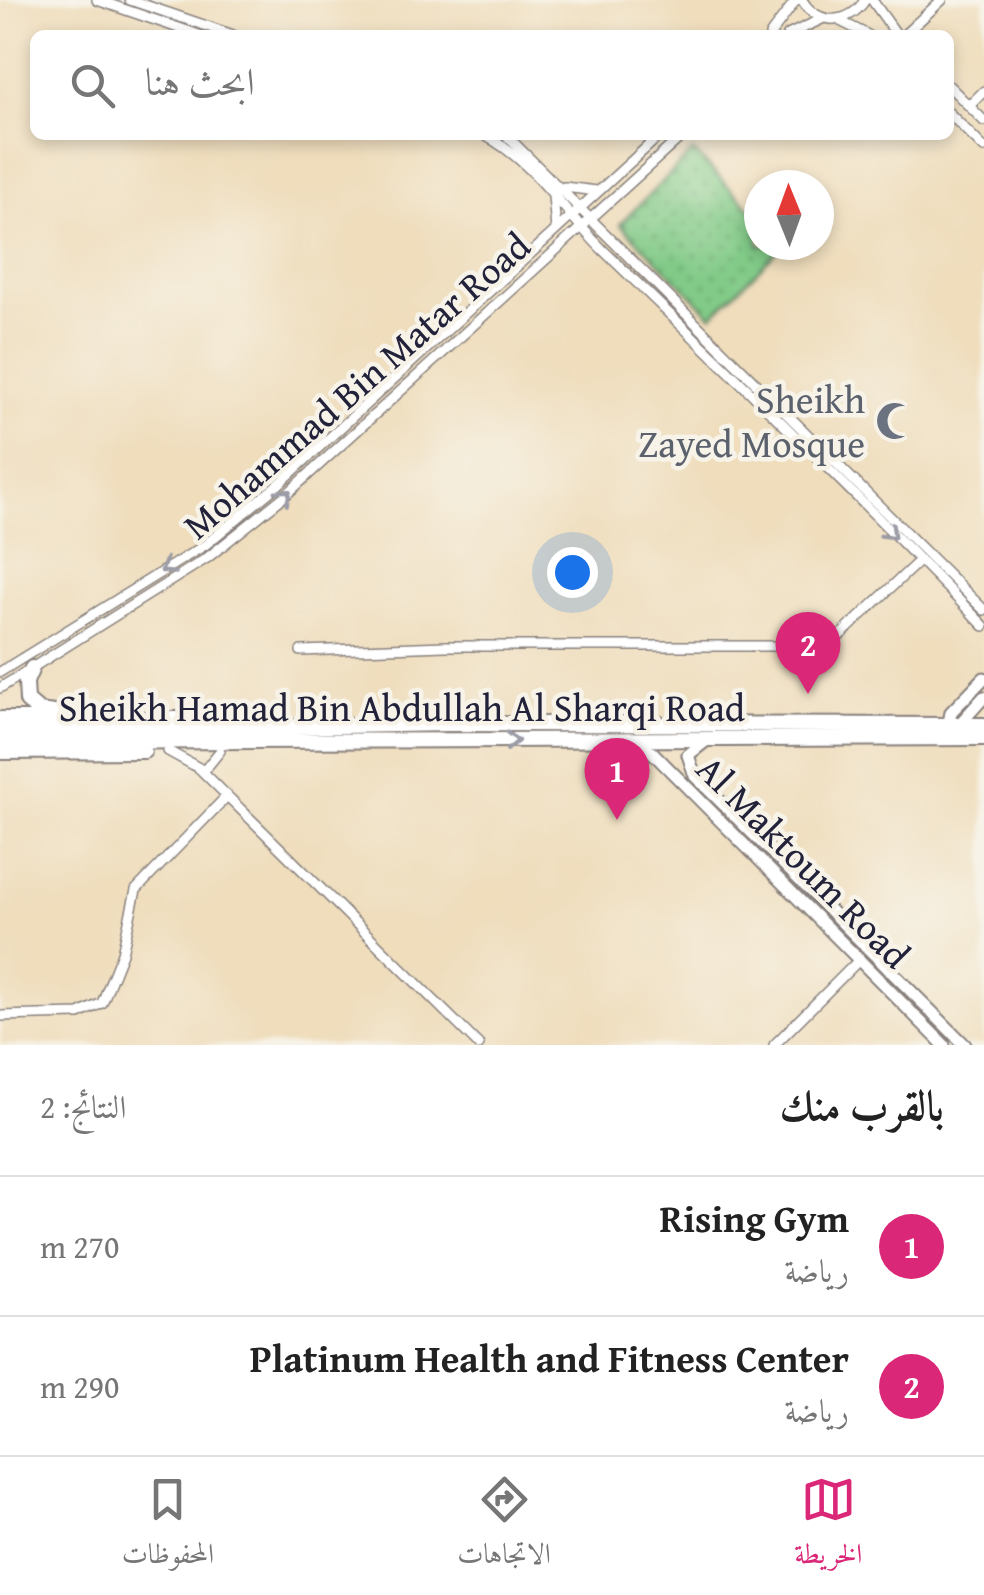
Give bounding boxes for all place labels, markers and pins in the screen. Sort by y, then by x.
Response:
place label: Sheikh Zayed Mosque [638,371,865,471]
mosque icon: Sheikh Zayed Mosque [874,400,916,442]
pin: 2 [776,612,840,694]
pin: 1 [584,738,650,820]

